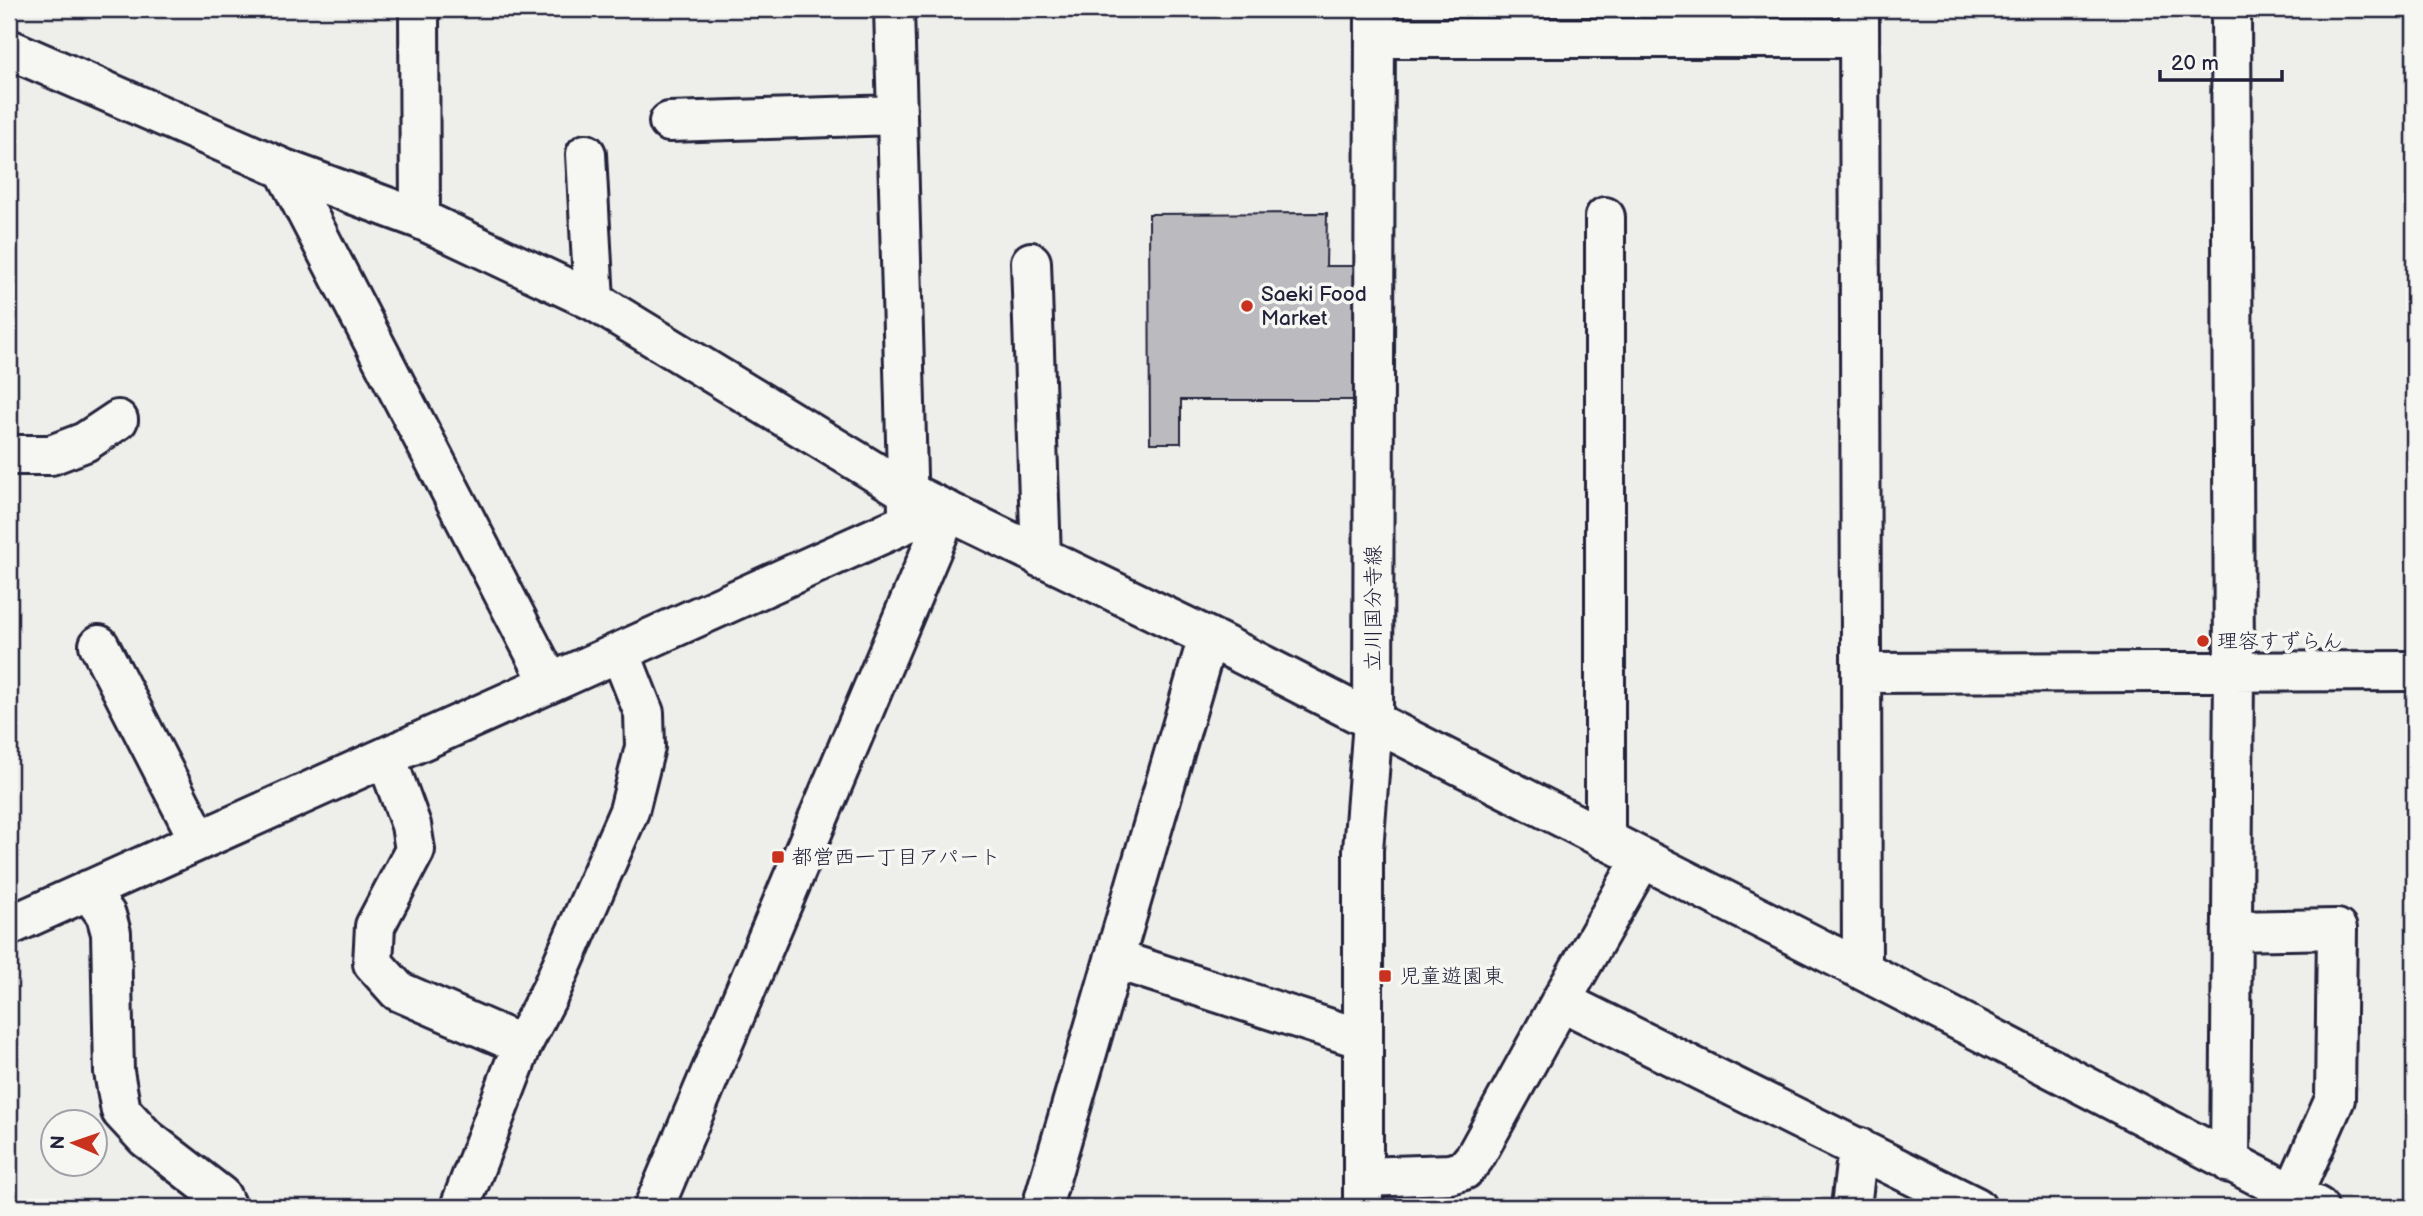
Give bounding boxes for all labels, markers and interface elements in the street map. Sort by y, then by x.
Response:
scale bar [2160,38,2283,82]
text: 20 m [2171,51,2219,76]
place label: Saeki Food Market [1261,282,1367,331]
marker: Saeki Food Market [1239,298,1255,314]
street label: 立川国分寺線 [1361,545,1386,671]
place label: 理容すずらん [2217,629,2343,654]
marker: 理容すずらん [2195,633,2211,649]
place label: 都営西一丁目アパート [792,845,1001,870]
marker: 都営西一丁目アパート [770,849,786,865]
place label: 児童遊園東 [1399,964,1504,989]
marker: 児童遊園東 [1377,968,1393,984]
north arrow [38,1108,108,1178]
text: N [47,1135,70,1150]

